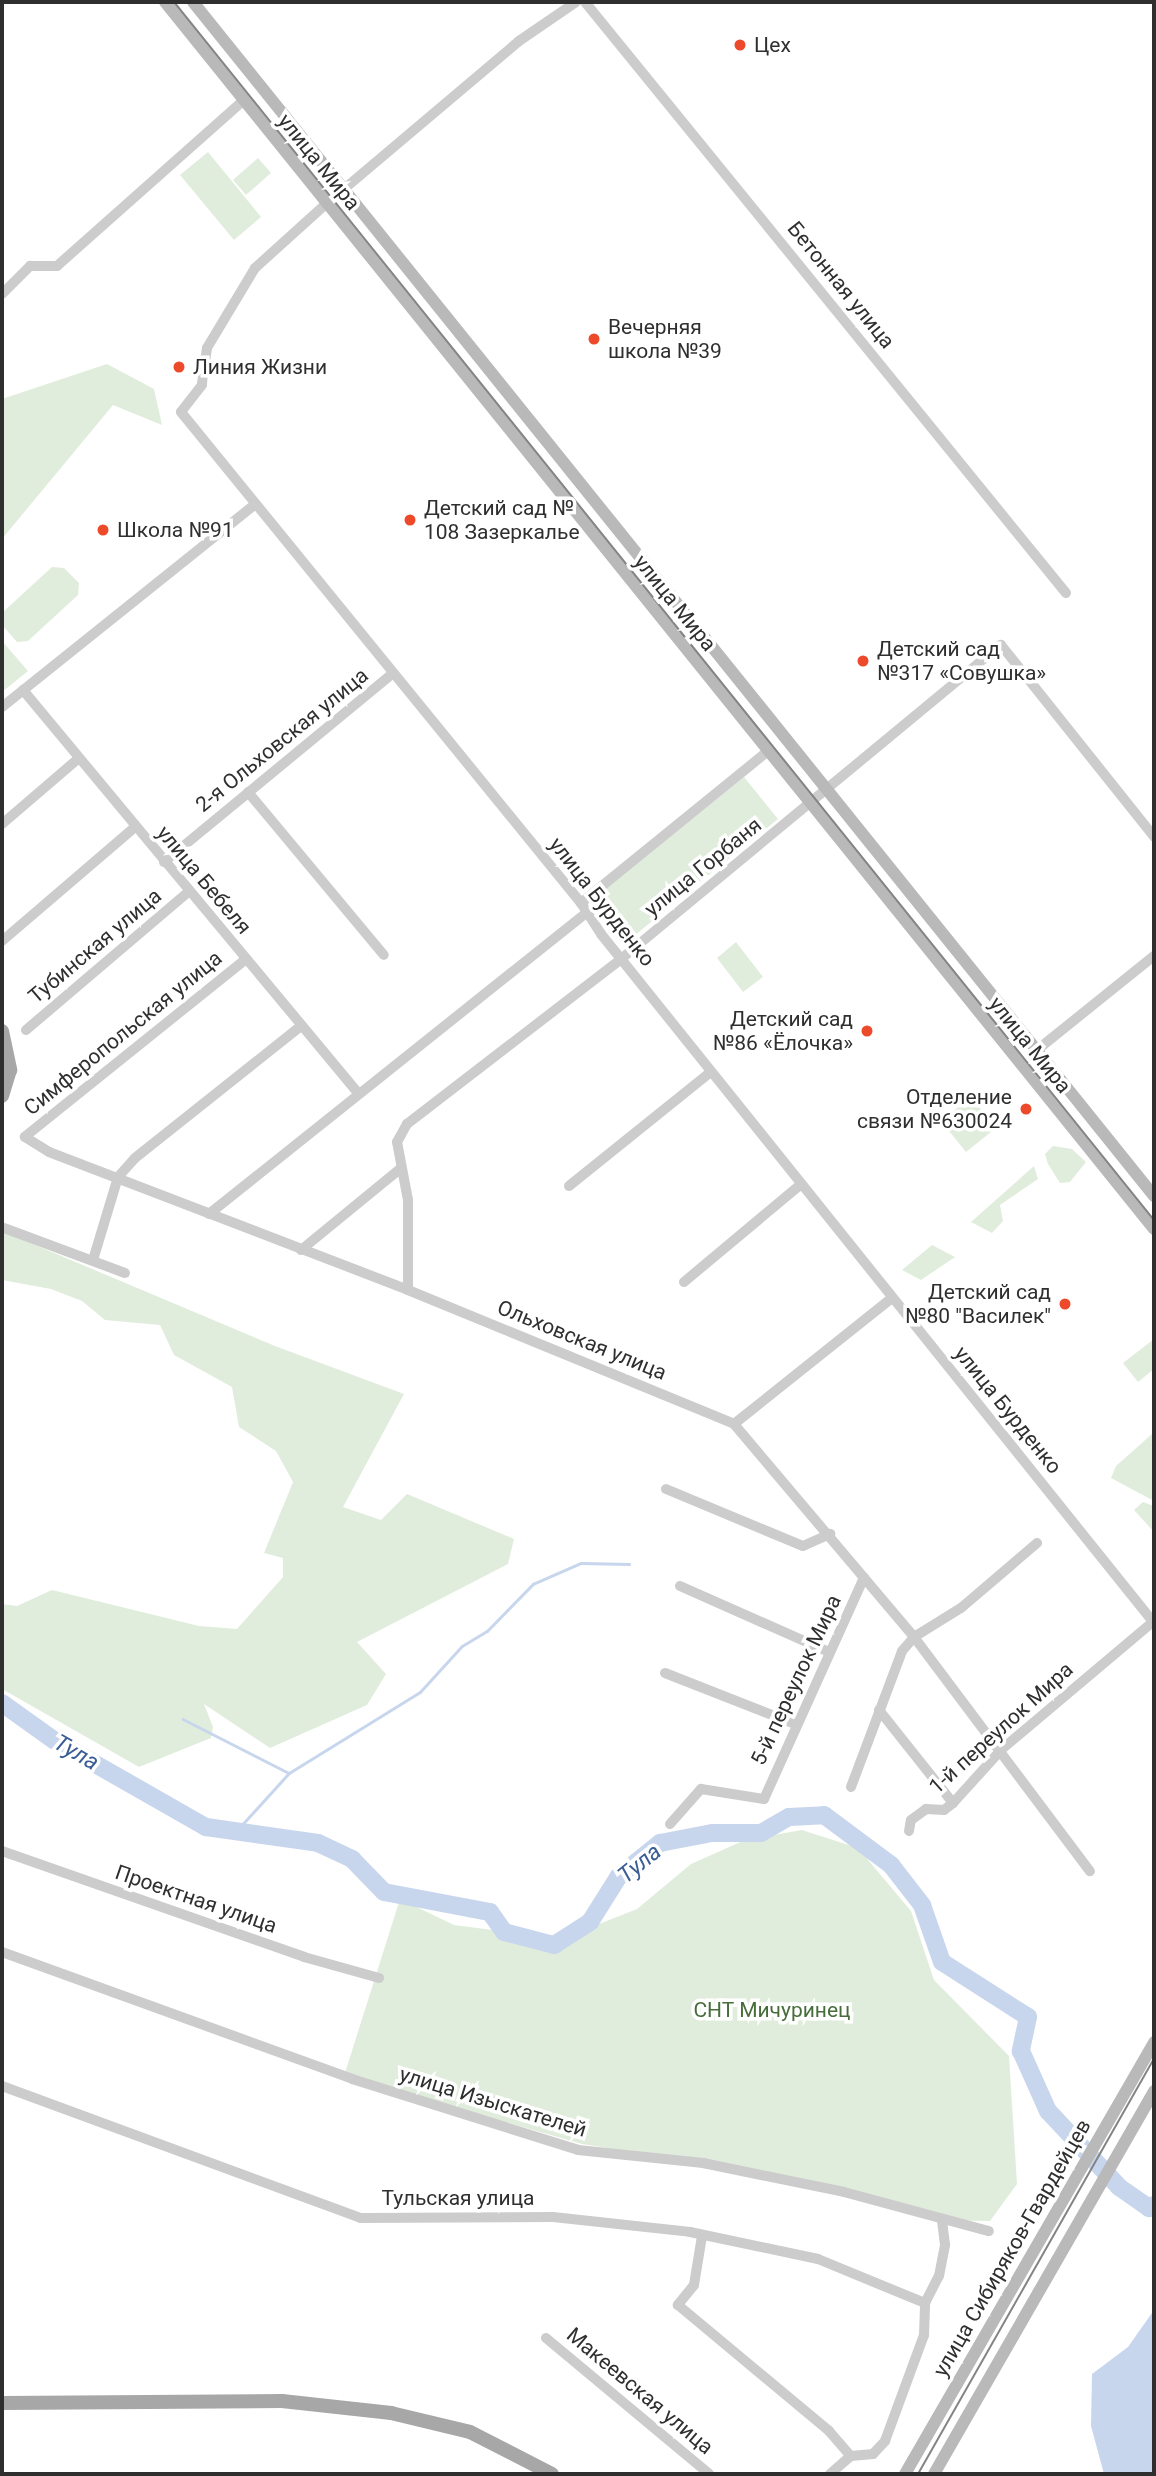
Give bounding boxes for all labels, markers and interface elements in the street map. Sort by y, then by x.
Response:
place label: Цех [754,32,791,58]
marker: Цех [732,37,748,53]
street label: улица Мира [273,109,365,215]
street label: Бетонная улица [782,216,900,354]
place label: Вечерняя школа №39 [608,314,722,364]
marker: Вечерняя школа №39 [586,331,602,347]
place label: Линия Жизни [193,354,327,380]
marker: Линия Жизни [171,359,187,375]
place label: Детский сад № 108 Зазеркалье [424,495,580,545]
marker: Детский сад № 108 Зазеркалье [402,512,418,528]
place label: Школа №91 [117,517,234,543]
marker: Школа №91 [95,522,111,538]
street label: улица Мира [629,550,721,656]
place label: Детский сад №317 «Совушка» [877,636,1046,686]
marker: Детский сад №317 «Совушка» [855,653,871,669]
street label: 2-я Ольховская улица [191,663,373,817]
street label: улица Горбаня [639,812,767,922]
street label: улица Бебеля [151,821,257,939]
street label: улица Бурденко [544,833,660,971]
street label: Тубинская улица [23,883,167,1009]
street label: Симферопольская улица [19,945,227,1121]
street label: улица Мира [984,992,1076,1098]
place label: Детский сад №86 «Ёлочка» [713,1006,853,1056]
marker: Детский сад №86 «Ёлочка» [859,1023,875,1039]
place label: Отделение связи №630024 [857,1084,1012,1134]
marker: Отделение связи №630024 [1018,1101,1034,1117]
place label: Детский сад №80 "Василек" [905,1279,1051,1329]
street label: Ольховская улица [494,1295,670,1385]
marker: Детский сад №80 "Василек" [1057,1296,1073,1312]
street label: улица Бурденко [949,1341,1067,1479]
street label: 5-й переулок Мира [746,1591,846,1769]
street label: 1-й переулок Мира [924,1657,1078,1799]
water label: Тула [48,1729,104,1777]
water label: Тула [613,1838,667,1890]
street label: Проектная улица [112,1860,280,1938]
park label: СНТ Мичуринец [693,1997,851,2023]
street label: улица Изыскателей [396,2062,590,2142]
street label: улица Сибиряков-Гвардейцев [928,2115,1096,2381]
street label: Тульская улица [382,2185,534,2211]
street label: Макеевская улица [562,2322,718,2460]

